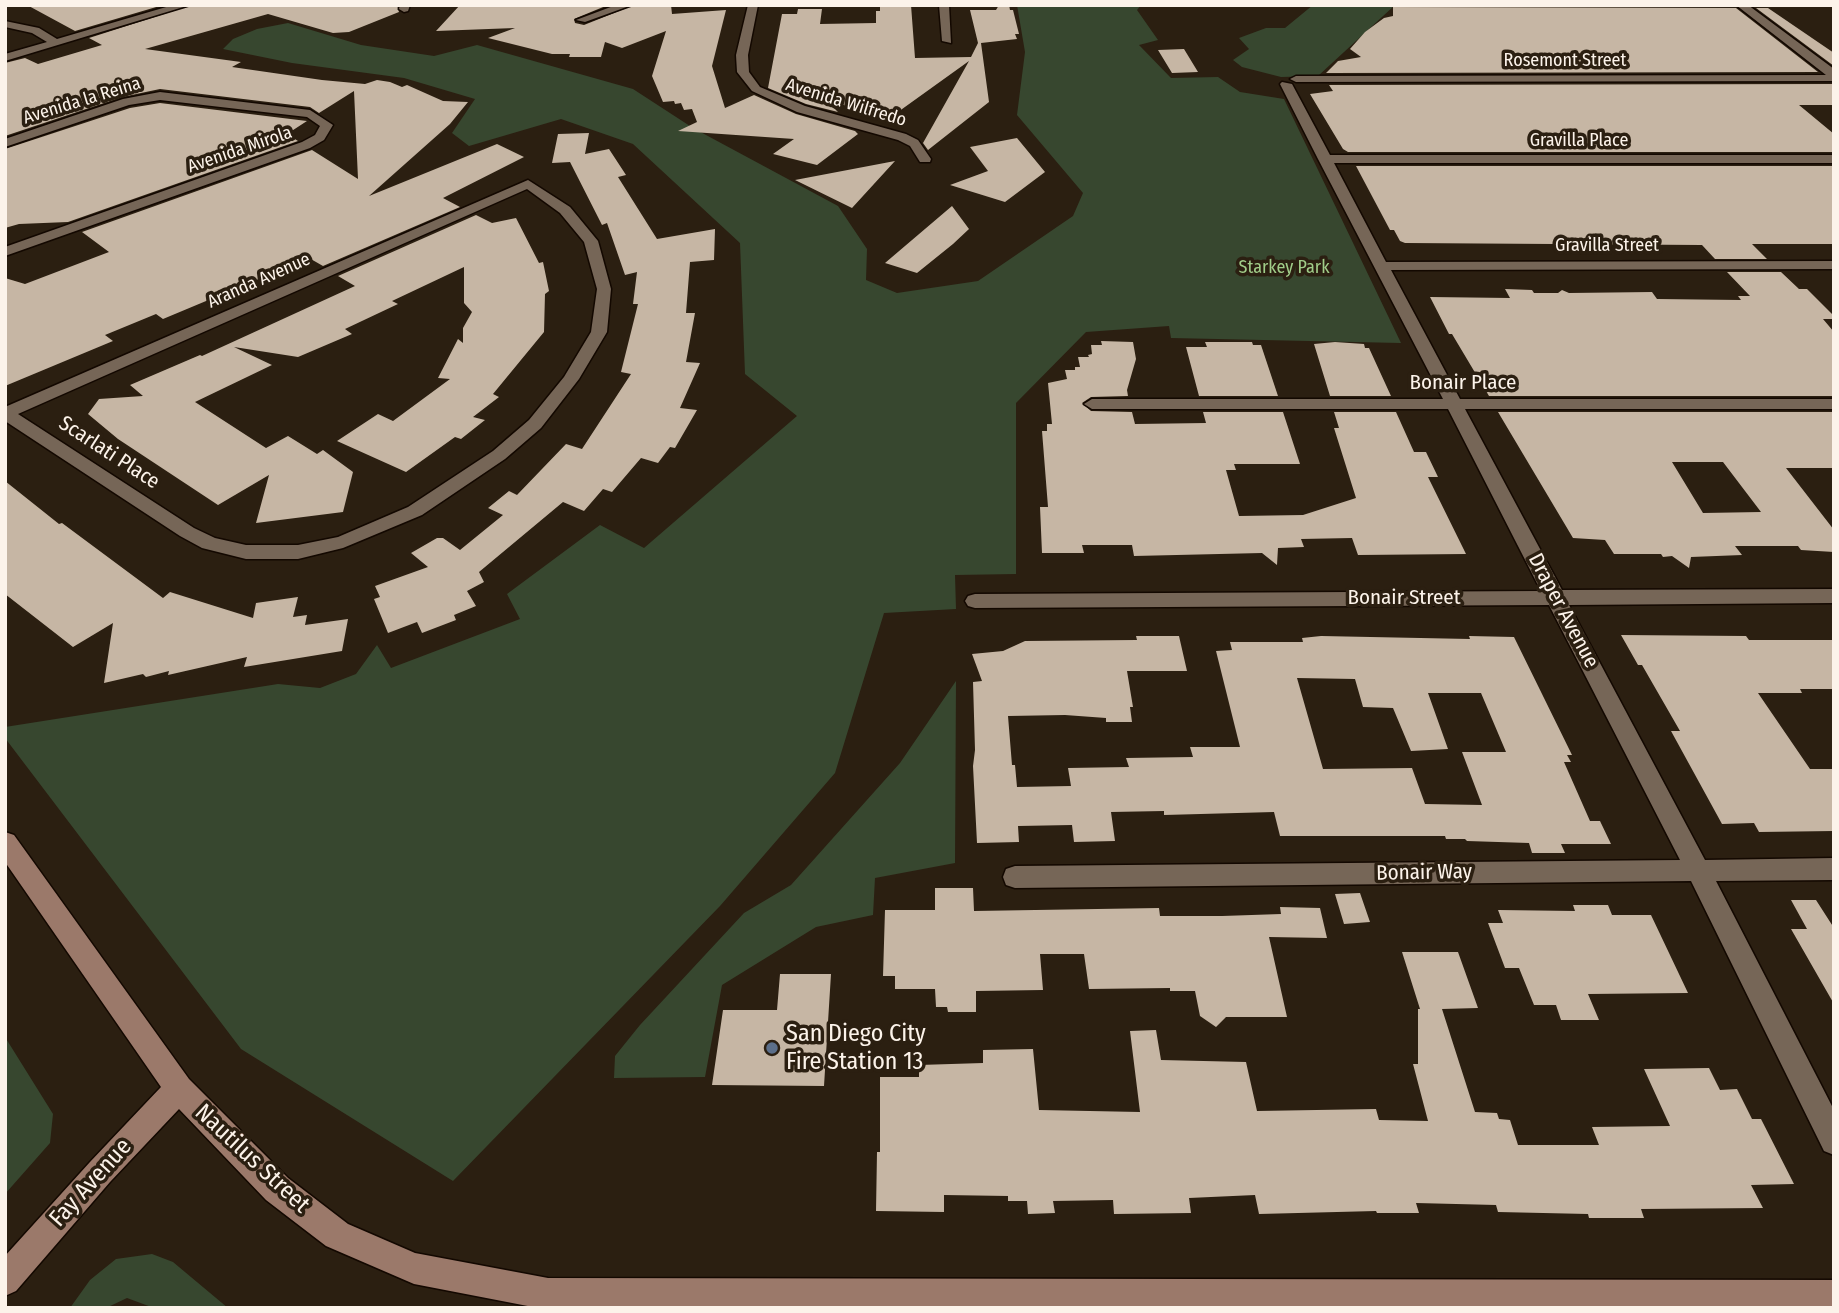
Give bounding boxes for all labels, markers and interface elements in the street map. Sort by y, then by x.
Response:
street label: Rosemont Street [1504,50,1626,72]
street label: Avenida la Reina [21,73,143,129]
street label: Avenida Wilfredo [783,74,909,132]
street label: Avenida Mirola [185,122,295,178]
street label: Gravilla Place [1530,130,1628,152]
street label: Gravilla Street [1555,235,1659,257]
street label: Aranda Avenue [204,249,314,313]
park label: Starkey Park [1238,257,1330,279]
street label: Bonair Place [1410,370,1516,396]
street label: Scarlati Place [54,411,164,495]
street label: Draper Avenue [1522,549,1604,673]
street label: Bonair Street [1347,585,1461,611]
street label: Bonair Way [1376,860,1472,886]
place label: San Diego City Fire Station 13 [786,1020,926,1076]
marker: San Diego City Fire Station 13 [764,1040,780,1056]
street label: Nautilus Street [189,1098,315,1220]
street label: Fay Avenue [44,1133,138,1233]

